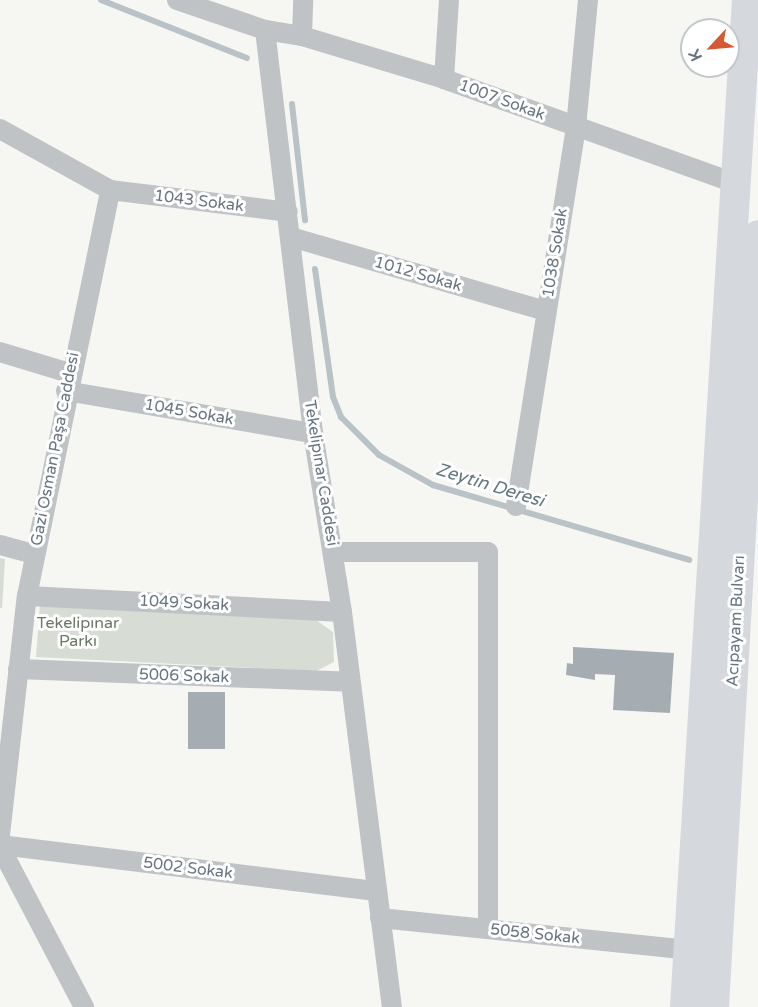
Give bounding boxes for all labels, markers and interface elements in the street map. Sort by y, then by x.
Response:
north arrow [680,18,740,78]
text: K [684,46,707,64]
street label: 1007 Sokak [456,76,548,124]
street label: 1043 Sokak [153,186,245,216]
street label: 1038 Sokak [538,207,572,299]
street label: 1012 Sokak [372,252,464,296]
street label: Gazi Osman Paşa Caddesi [27,351,83,547]
street label: 1045 Sokak [143,395,235,429]
street label: Tekelipınar Caddesi [300,399,342,547]
water label: Zeytin Deresi [433,458,547,512]
street label: Acıpayam Bulvarı [723,555,749,687]
street label: 1049 Sokak [138,591,230,615]
park label: Tekelipınar Parkı [37,613,119,651]
street label: 5006 Sokak [139,665,229,687]
street label: 5002 Sokak [142,853,234,883]
street label: 5058 Sokak [489,920,581,948]

